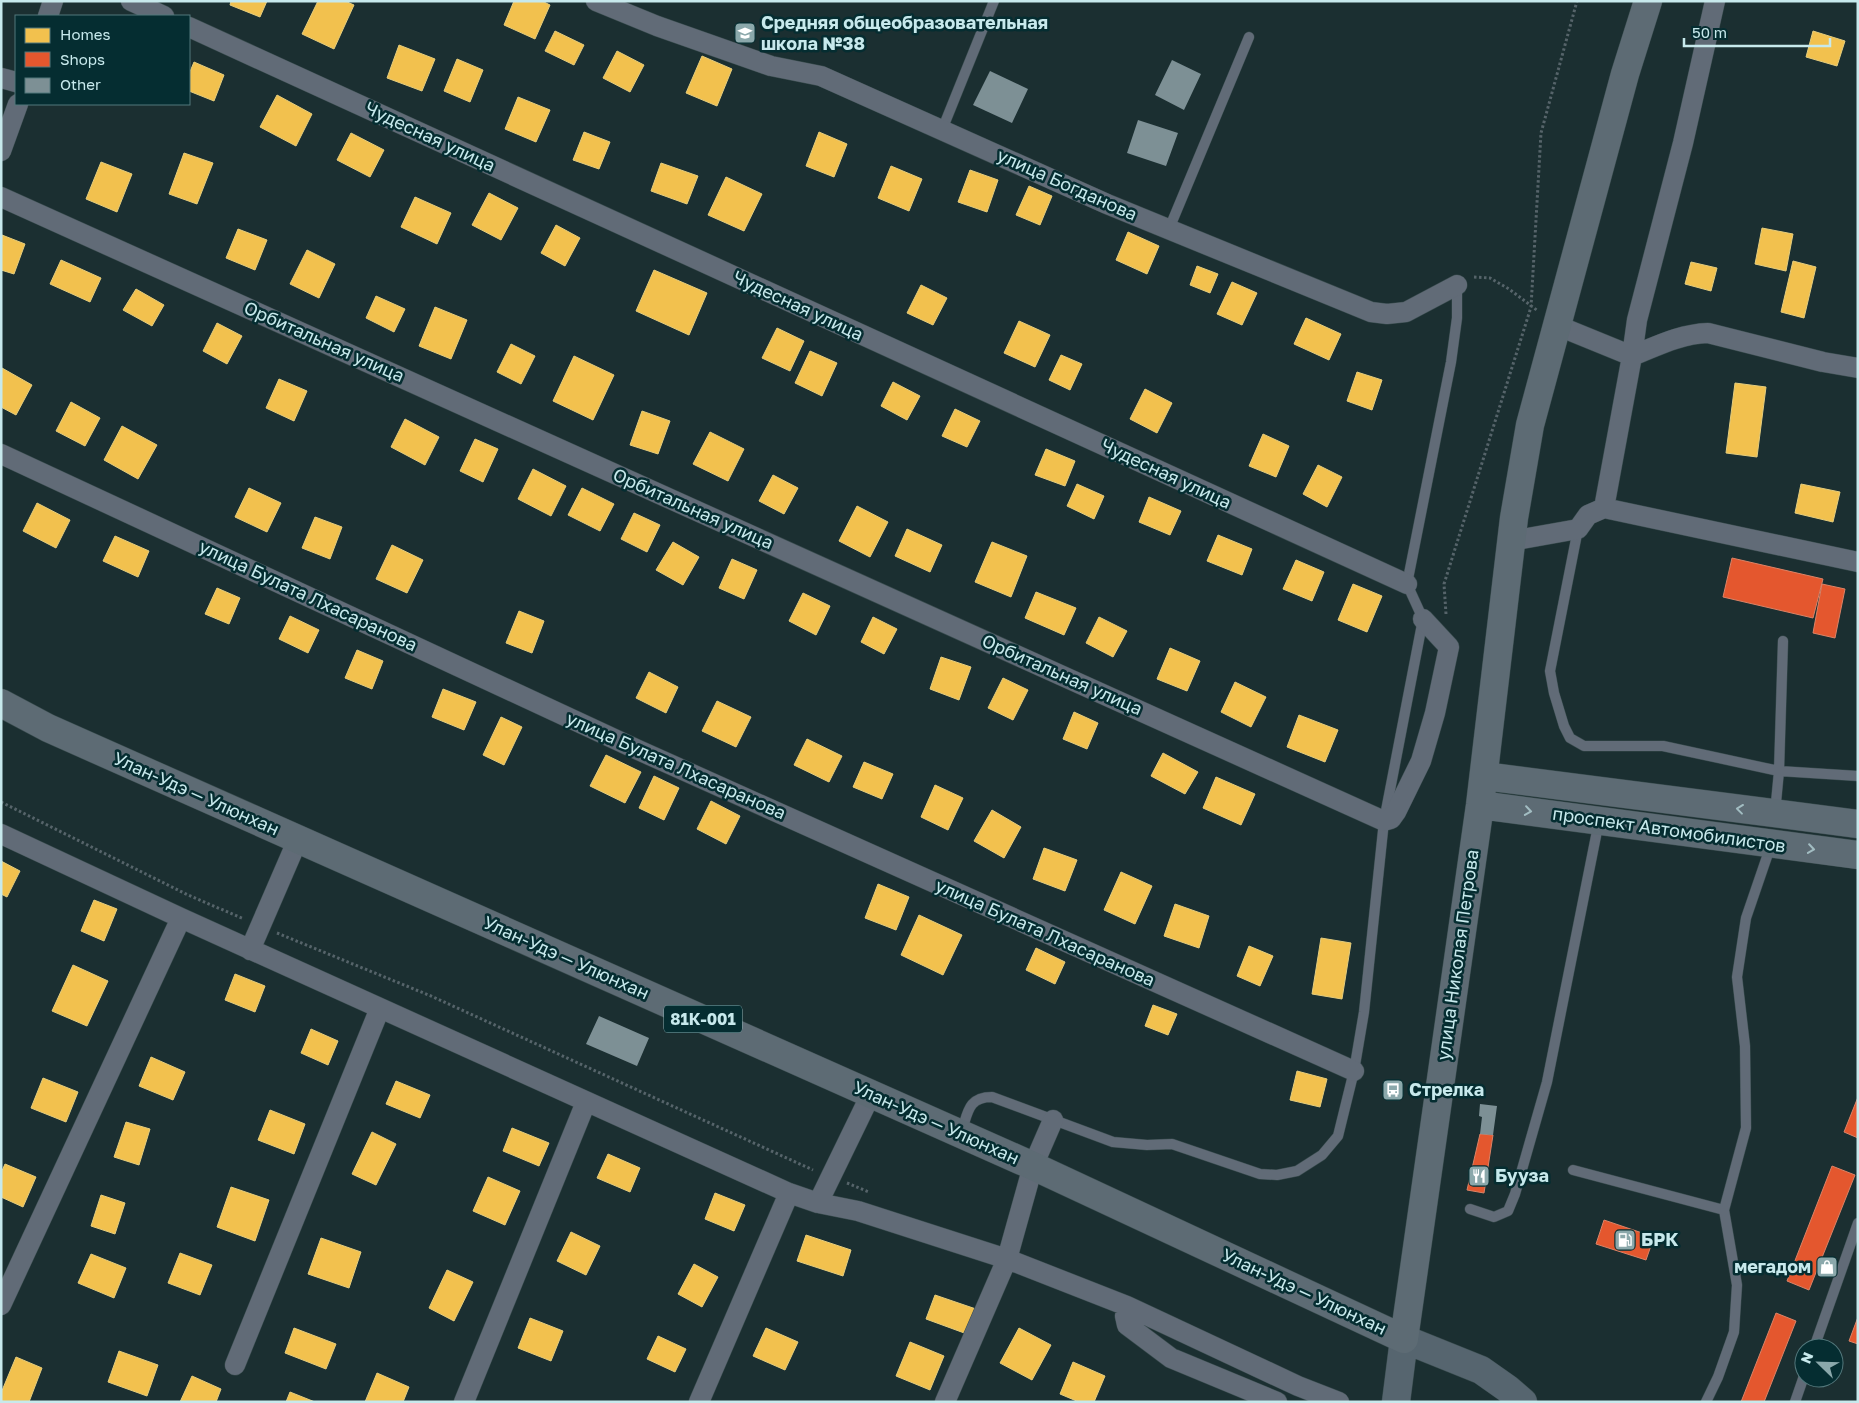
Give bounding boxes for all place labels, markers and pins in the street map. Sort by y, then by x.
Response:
place label: Средняя общеобразовательная школа №38 [761,11,1048,54]
school or university icon: Средняя общеобразовательная школа №38 [733,21,757,45]
bus stop icon: Стрелка [1381,1078,1405,1102]
place label: Стрелка [1409,1078,1484,1100]
restaurant icon: Бууза [1467,1164,1491,1188]
place label: Бууза [1495,1164,1549,1186]
fuel station icon: БРК [1613,1228,1637,1252]
place label: БРК [1641,1228,1679,1250]
place label: мегадом [1734,1255,1811,1277]
shop icon: мегадом [1815,1255,1839,1279]

